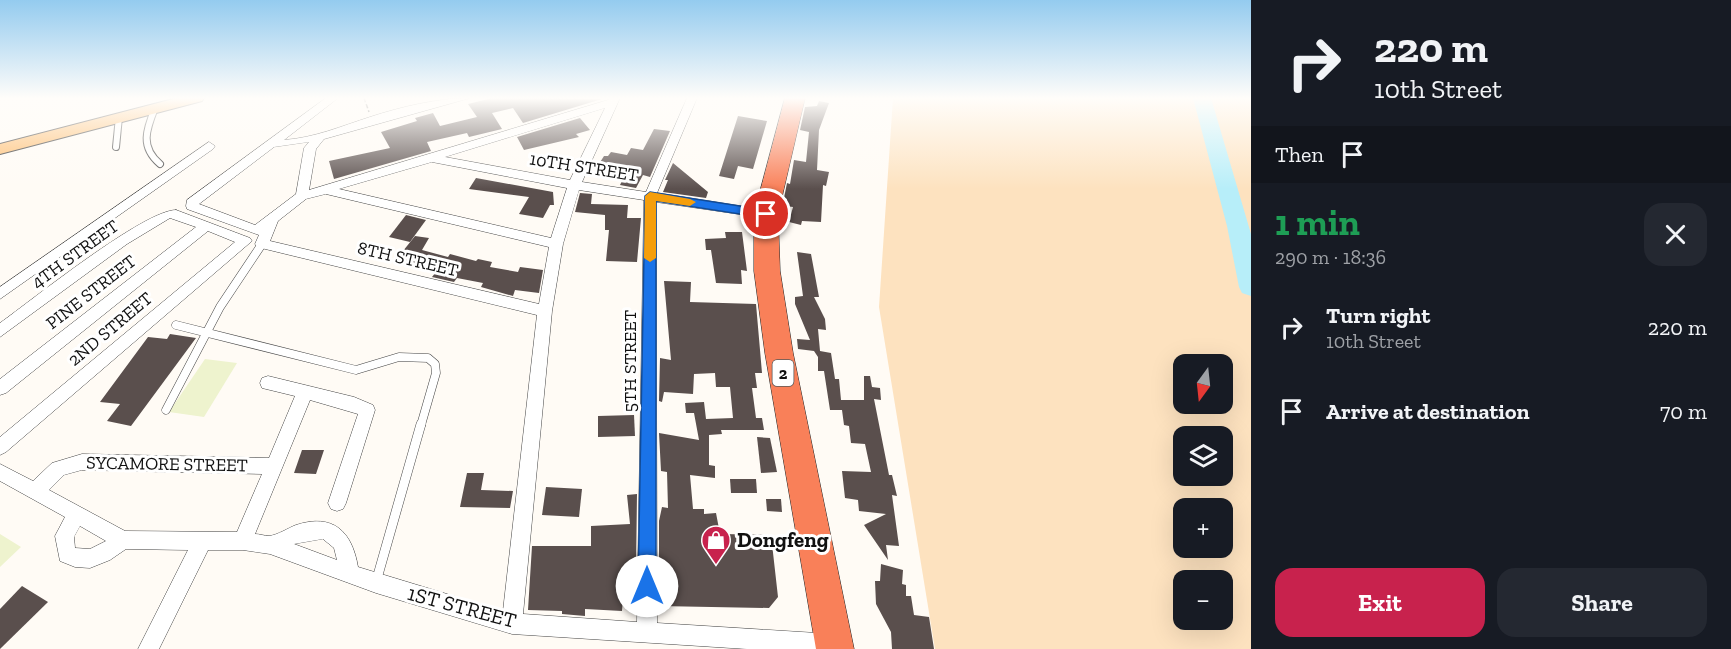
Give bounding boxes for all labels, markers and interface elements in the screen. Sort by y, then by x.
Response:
text: 220 m [1374,22,1488,73]
icon: right [1275,24,1353,102]
text: 10th Street [1374,73,1502,105]
icon: arrive [1336,138,1369,171]
text: Then [1275,141,1324,168]
street label: 10TH STREET [528,148,640,186]
pin [740,188,791,239]
icon: arrive [749,197,782,230]
text: 1 min [1275,201,1360,244]
button: close [1644,203,1707,266]
street label: 4TH STREET [27,215,123,293]
street label: 8TH STREET [355,237,461,281]
text: 290 m · 18:36 [1275,245,1386,269]
street label: PINE STREET [42,250,140,334]
street label: 2ND STREET [63,287,157,371]
text: Turn right [1326,302,1430,329]
street label: 5TH STREET [619,310,641,412]
icon: right [1275,311,1308,344]
text: 220 m [1648,314,1707,341]
text: 10th Street [1326,329,1421,353]
north arrow [1173,354,1233,414]
map controls [1173,354,1233,630]
road number: 2 [772,360,794,386]
icon: arrive [1275,395,1308,428]
text: Arrive at destination [1326,398,1529,425]
text: 70 m [1660,398,1707,425]
button: layers [1173,426,1233,486]
street label: SYCAMORE STREET [86,452,248,476]
button: + [1173,498,1233,558]
shop icon: Dongfeng [700,524,732,566]
place label: Dongfeng [737,527,829,552]
position arrow [615,554,679,618]
button: Exit [1275,568,1485,637]
button: Share [1497,568,1707,637]
button: − [1173,570,1233,630]
street label: 1ST STREET [405,580,519,633]

